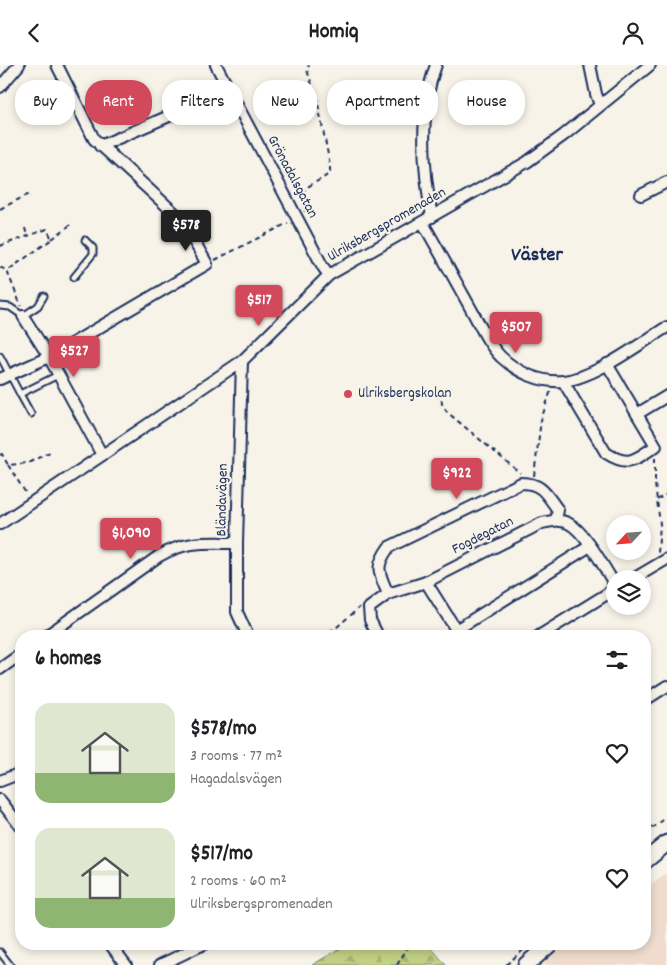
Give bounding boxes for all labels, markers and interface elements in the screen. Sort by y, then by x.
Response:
text: Homiq [309,17,358,48]
icon: back [20,19,48,47]
icon: person [619,19,647,47]
chip: Buy [15,80,75,125]
chip: Rent [85,80,152,125]
chip: Filters [162,80,243,125]
chip: New [253,80,317,125]
chip: Apartment [327,80,438,125]
chip: House [448,80,525,125]
street label: Grönadalsgatan [261,132,323,222]
street label: Ulriksbergspromenaden [324,182,450,268]
pin: $578 [156,209,216,252]
text: $578 [172,214,200,237]
district label: Väster [511,242,563,270]
pin: $517 [229,285,289,327]
text: $517 [246,289,272,312]
pin: $507 [486,311,546,354]
text: $507 [501,316,531,339]
pin: $527 [44,335,104,378]
text: $527 [60,340,88,363]
place label: Ulriksbergskolan [358,383,452,405]
marker: Ulriksbergskolan [342,388,354,400]
pin: $922 [427,457,487,500]
text: $922 [442,462,472,485]
street label: Bländavägen [211,463,235,537]
street label: Fogdegatan [448,511,518,561]
north arrow [606,515,651,560]
map controls [606,515,651,615]
pin: $1,090 [90,517,172,560]
text: $1,090 [111,522,151,545]
button: layers [606,570,651,615]
text: 6 homes [35,645,102,675]
icon: filters [603,646,631,674]
text: $578/mo [190,715,257,745]
icon: home [75,723,135,783]
icon: heart [603,739,631,767]
text: 3 rooms · 77 m² [190,745,282,768]
text: Hagadalsvägen [190,768,282,791]
text: $517/mo [190,840,253,870]
icon: home [75,848,135,908]
icon: heart [603,864,631,892]
text: 2 rooms · 60 m² [190,870,287,893]
text: Ulriksbergspromenaden [190,893,333,916]

